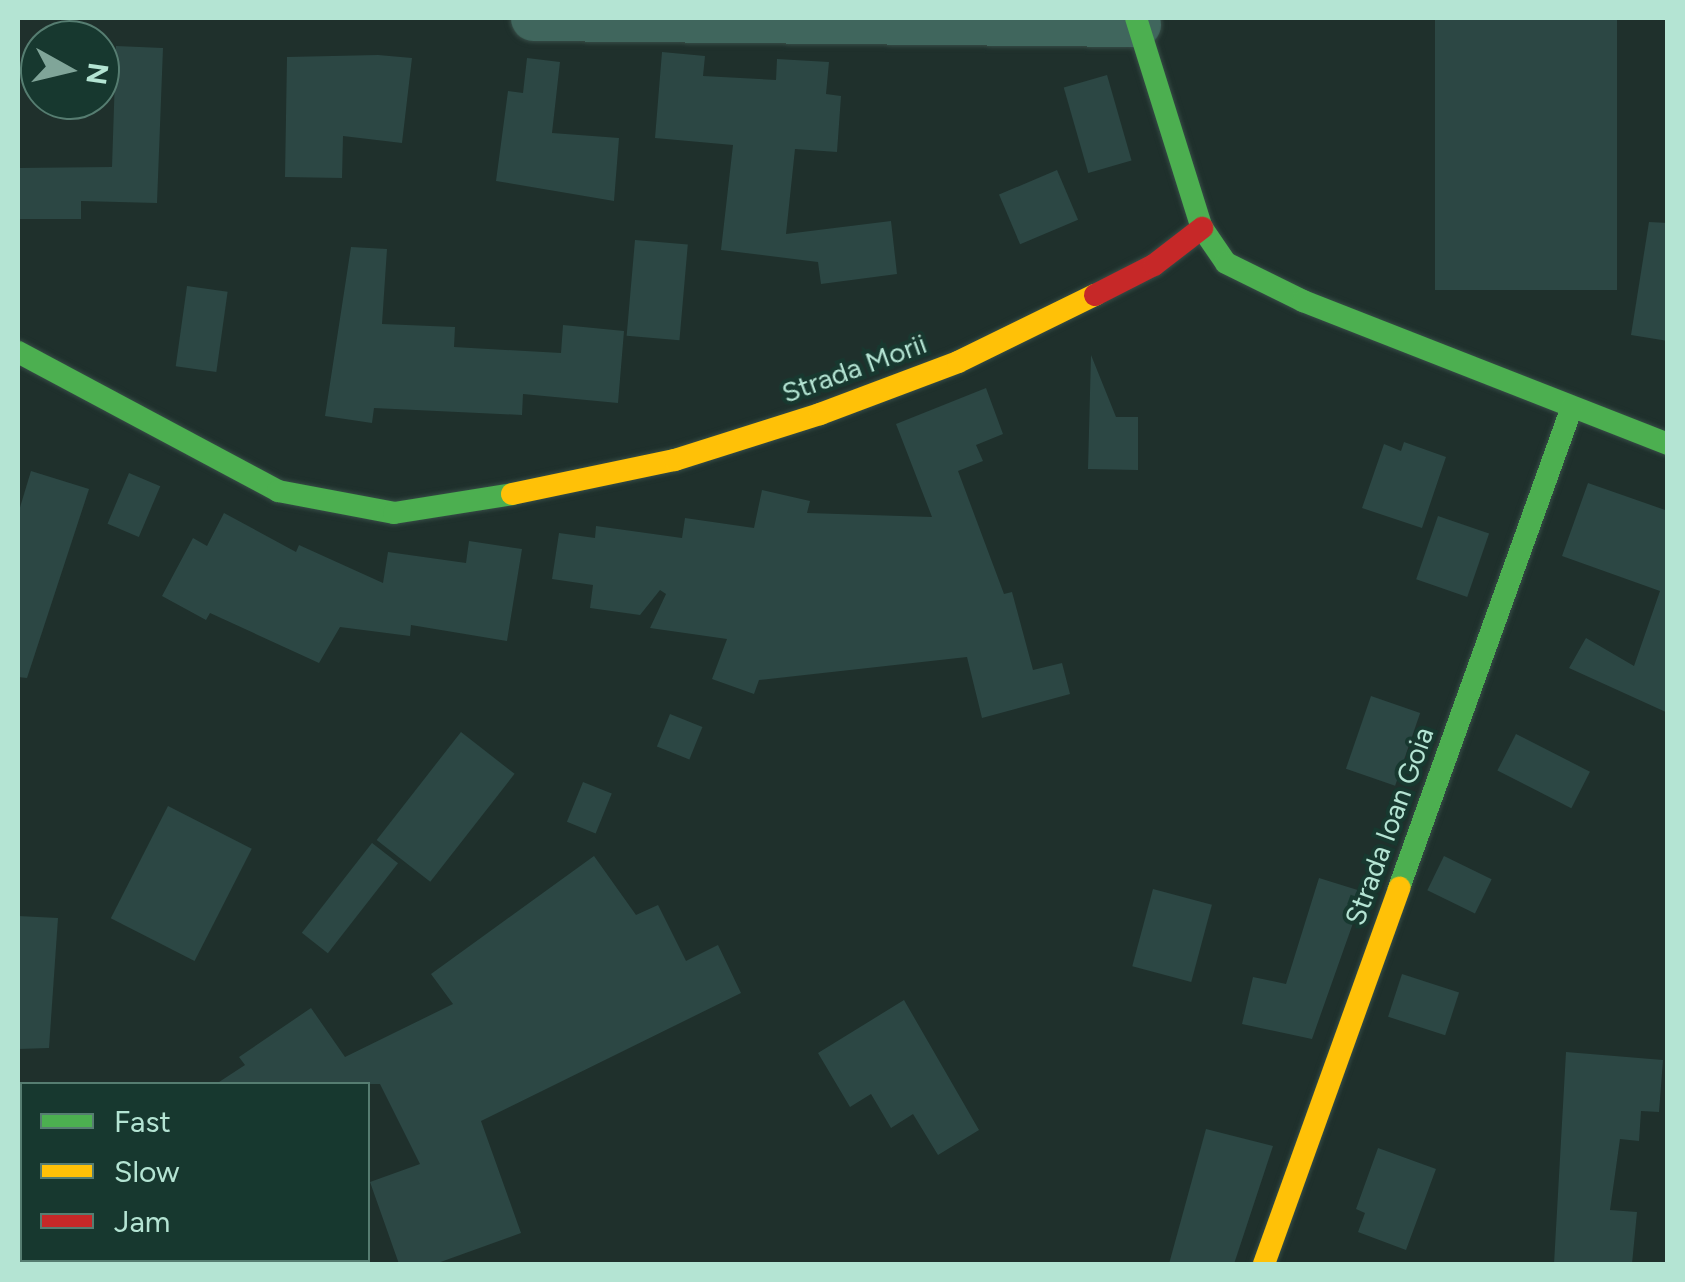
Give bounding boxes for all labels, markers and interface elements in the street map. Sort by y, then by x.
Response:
north arrow [20,20,120,120]
text: N [79,61,116,87]
street label: Strada Morii [777,326,931,410]
street label: Strada Ioan Goia [1338,722,1440,930]
legend [20,1082,370,1262]
text: Fast [114,1103,171,1140]
text: Slow [114,1153,180,1190]
text: Jam [114,1203,170,1240]

